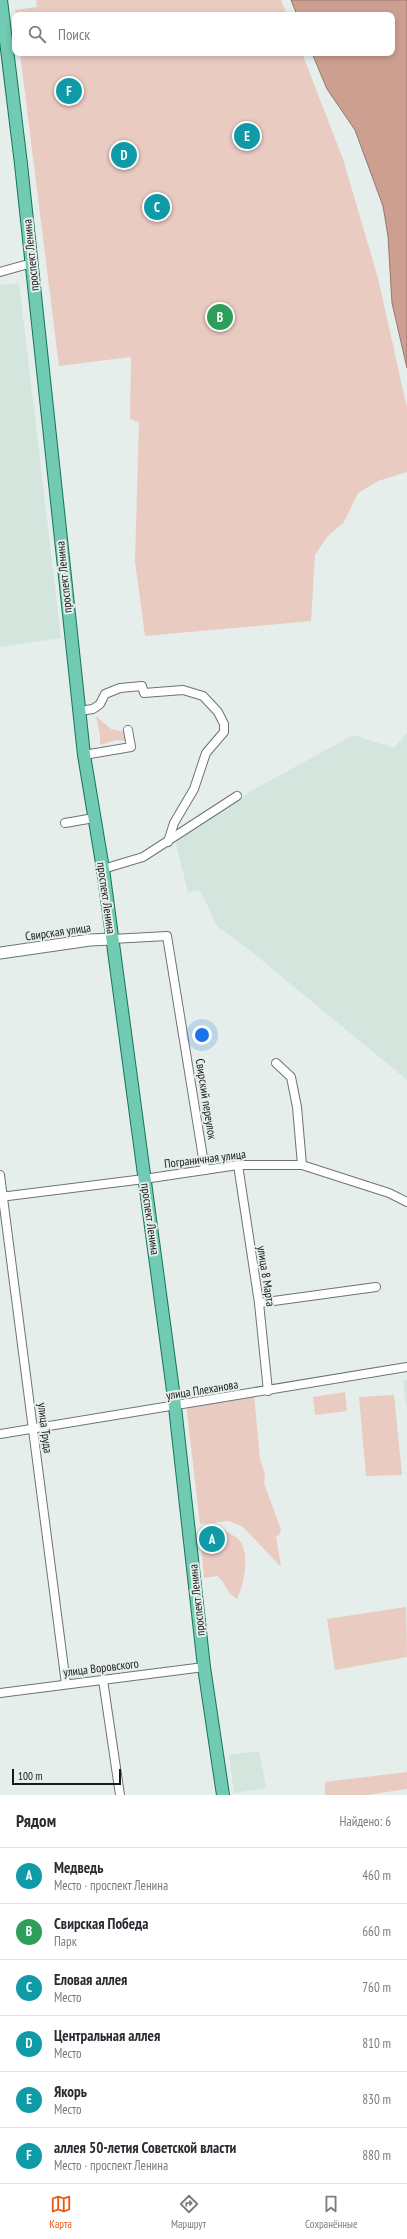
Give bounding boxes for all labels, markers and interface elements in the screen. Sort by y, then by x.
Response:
search box [12,12,395,56]
icon: search [26,23,48,45]
text: Поиск [58,25,90,44]
pin: F [56,76,82,106]
pin: E [234,121,260,151]
pin: D [111,140,137,170]
pin: C [144,192,170,222]
street label: проспект Ленина [19,218,42,292]
pin: B [207,302,233,332]
street label: проспект Ленина [52,540,75,614]
street label: проспект Ленина [94,861,119,935]
street label: Свирская улица [24,919,92,944]
your location [192,1025,212,1045]
street label: Свирский переулок [193,1057,220,1141]
street label: Пограничная улица [163,1146,247,1171]
street label: проспект Ленина [138,1182,163,1256]
street label: улица 8 Марта [254,1244,279,1308]
street label: улица Плеханова [165,1376,239,1403]
street label: улица Труда [35,1402,56,1454]
pin: A [199,1524,225,1554]
street label: проспект Ленина [185,1563,208,1637]
street label: улица Воровского [62,1655,139,1680]
scale bar [12,1767,121,1786]
text: 100 m [18,1769,42,1783]
text: Рядом [16,1810,56,1832]
text: Найдено: 6 [340,1813,391,1830]
text: Медведь [54,1858,103,1877]
text: A [26,1867,32,1884]
text: 460 m [362,1867,391,1884]
text: Место · проспект Ленина [54,1877,168,1894]
text: Свирская Победа [54,1914,148,1933]
text: B [26,1923,32,1940]
text: 660 m [362,1923,391,1940]
text: Парк [54,1933,77,1950]
text: Еловая аллея [54,1970,127,1989]
text: C [26,1979,32,1996]
text: 760 m [362,1979,391,1996]
text: Место [54,1989,82,2006]
text: Центральная аллея [54,2026,160,2045]
text: D [26,2035,32,2052]
text: 810 m [362,2035,391,2052]
text: Место [54,2045,82,2062]
text: Якорь [54,2082,87,2101]
text: E [26,2091,32,2108]
text: 830 m [362,2091,391,2108]
text: Место [54,2101,82,2118]
text: аллея 50-летия Советской власти [54,2138,236,2157]
text: F [26,2147,32,2164]
text: 880 m [362,2147,391,2164]
text: Место · проспект Ленина [54,2157,168,2174]
tab: Карта [50,2193,72,2231]
tab: Маршрут [171,2193,206,2231]
tab: Сохранённые [305,2193,357,2231]

